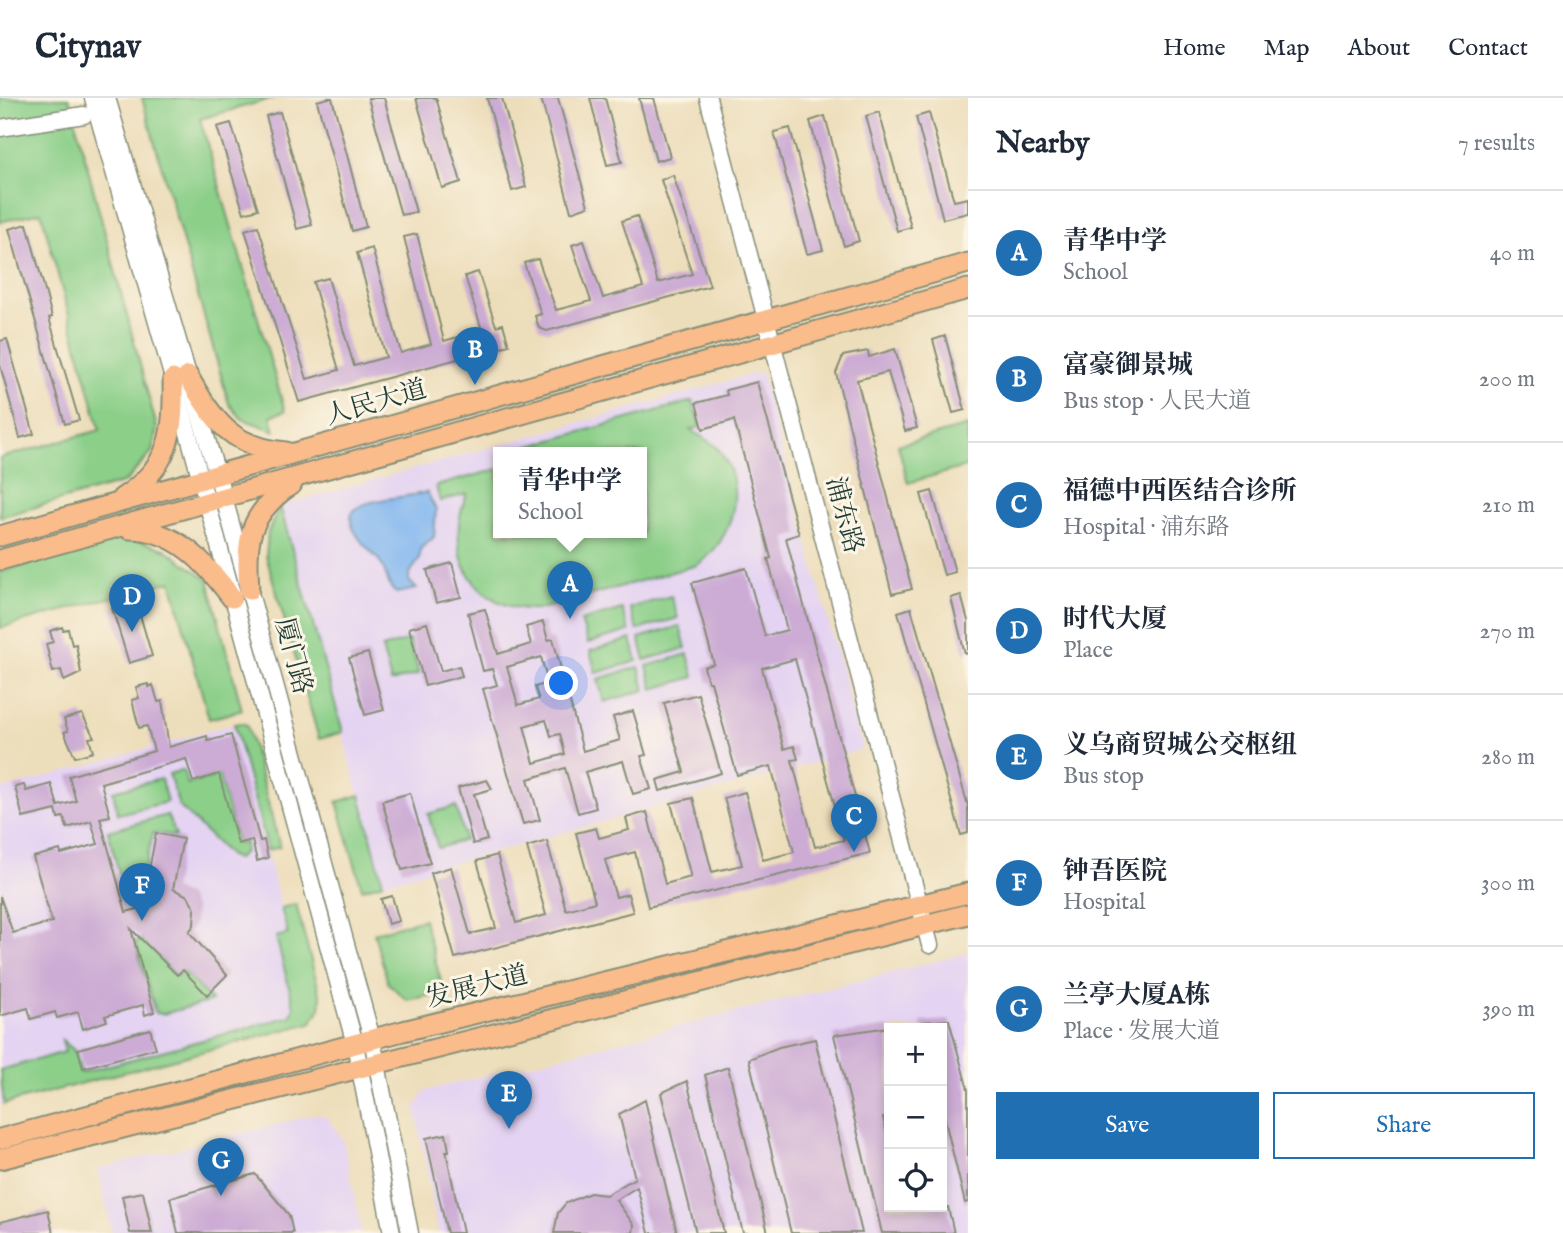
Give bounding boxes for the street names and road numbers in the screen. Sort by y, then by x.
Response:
street label: 人民大道 [321,373,431,433]
street label: 浦东路 [818,473,870,557]
street label: 厦门路 [267,614,319,698]
street label: 发展大道 [423,958,531,1016]

